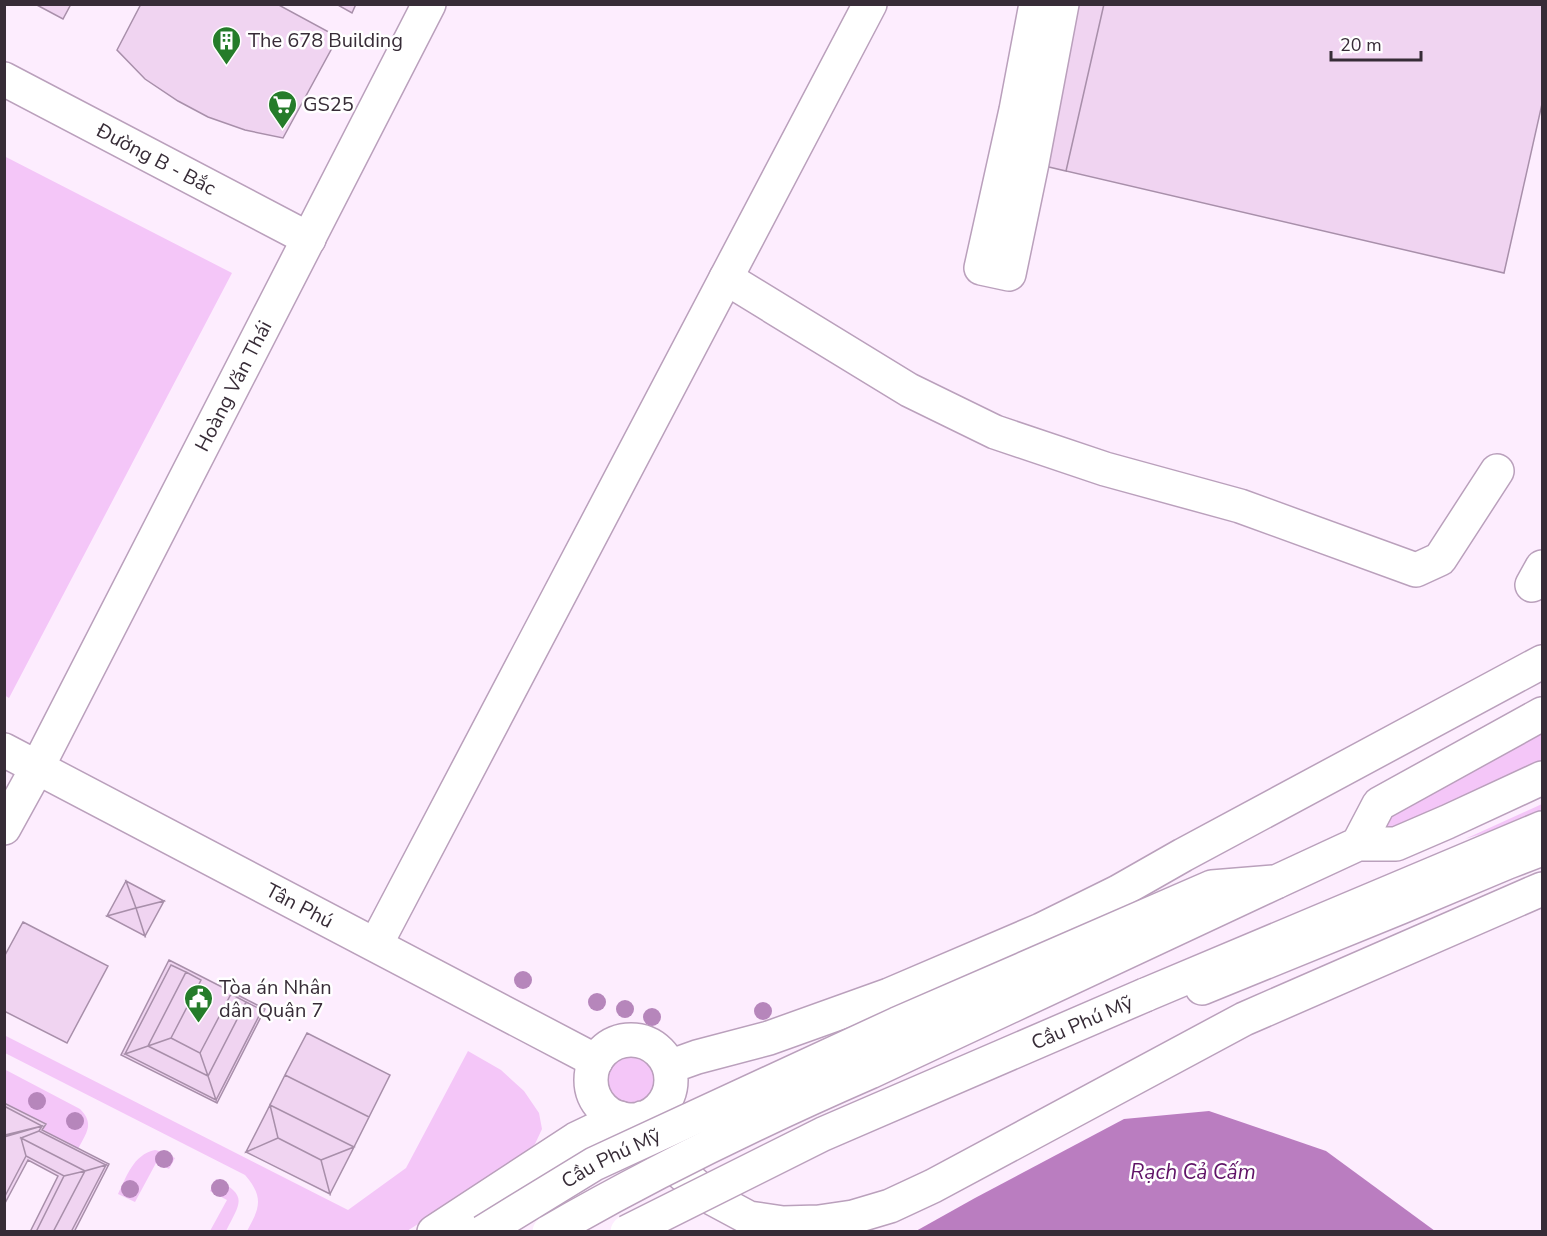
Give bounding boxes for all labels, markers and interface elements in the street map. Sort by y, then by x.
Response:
building icon: The 678 Building [211,24,243,66]
scale bar [1331,24,1421,62]
place label: The 678 Building [248,27,403,54]
text: 20 m [1340,33,1382,57]
supermarket icon: GS25 [266,88,298,130]
place label: GS25 [303,91,354,118]
street label: Đường B - Bắc [91,116,221,201]
street label: Hoàng Văn Thái [188,316,278,456]
street label: Tân Phú [261,876,338,934]
place label: Tòa án Nhân dân Quận 7 [219,974,332,1024]
public building icon: Tòa án Nhân dân Quận 7 [182,982,214,1024]
street label: Cầu Phú Mỹ [1027,988,1137,1056]
street label: Cầu Phú Mỹ [556,1121,665,1194]
water label: Rạch Cả Cấm [1130,1158,1256,1186]

